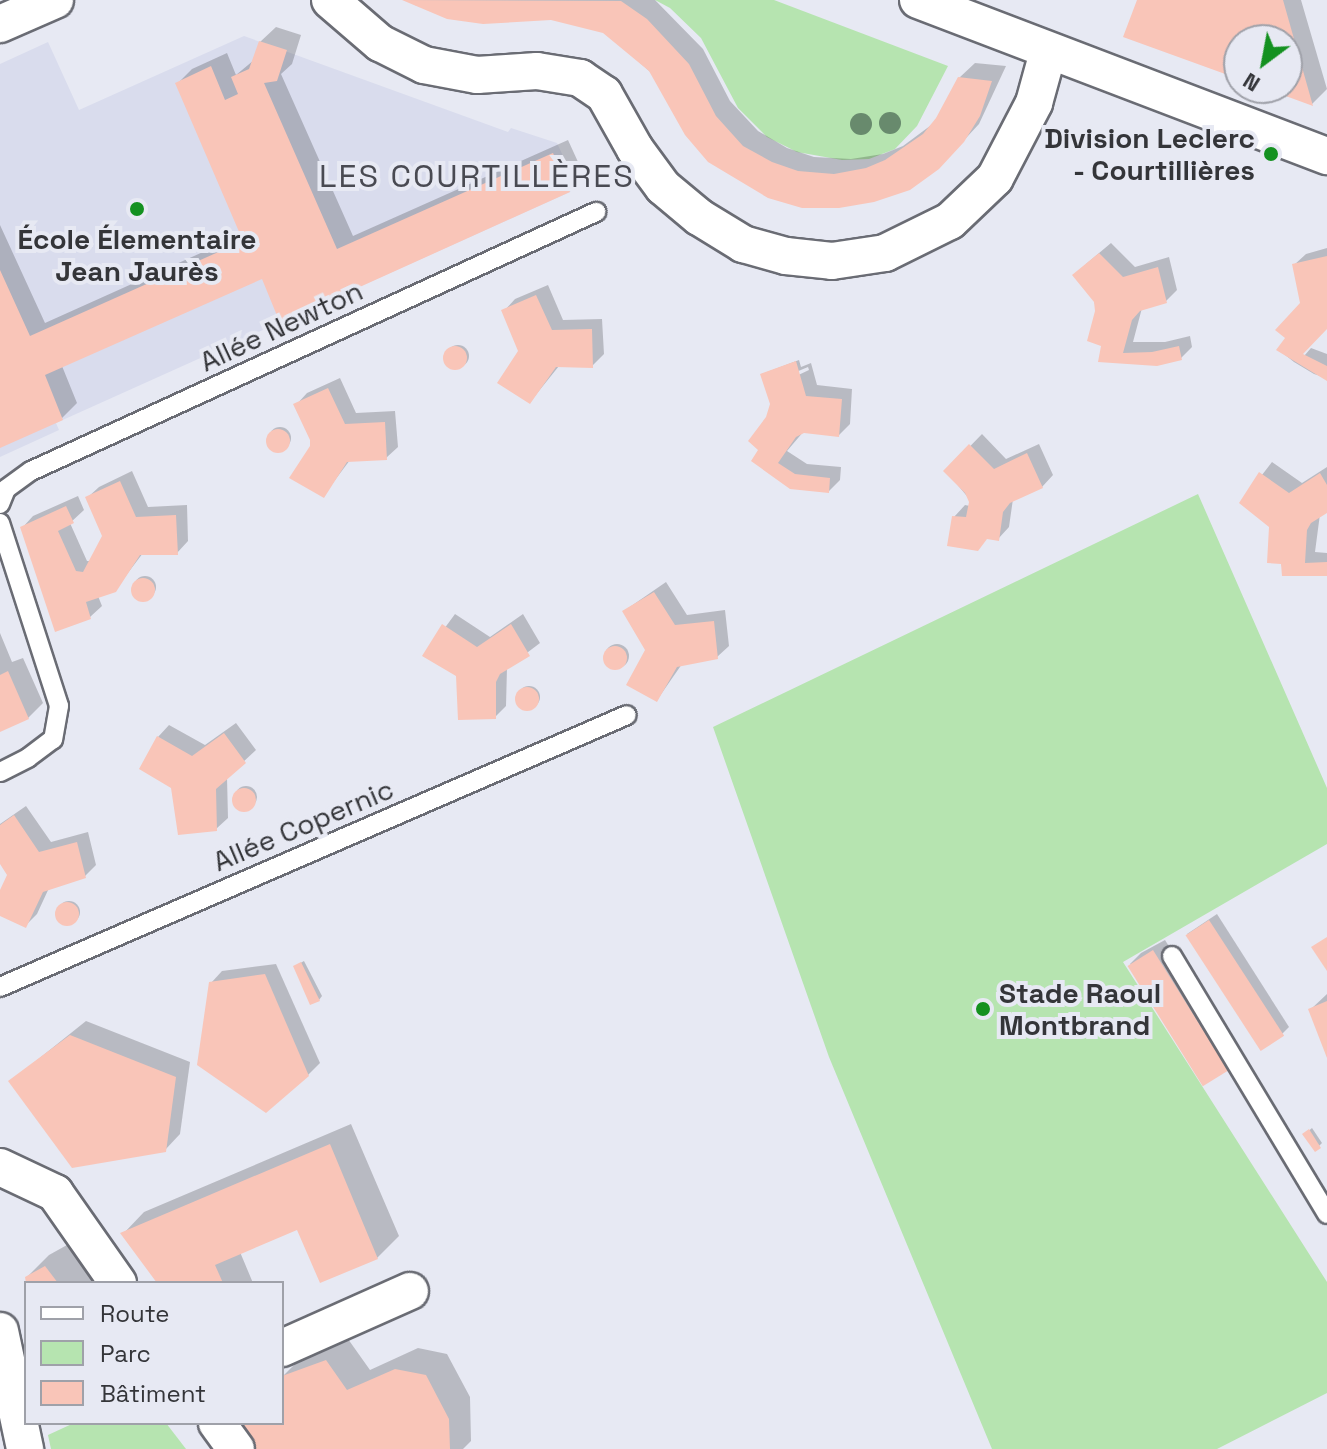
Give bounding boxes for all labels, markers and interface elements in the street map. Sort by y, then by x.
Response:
north arrow [1223,24,1303,104]
text: N [1238,67,1265,98]
place label: Division Leclerc - Courtillières [1044,121,1255,187]
marker: Division Leclerc - Courtillières [1262,145,1280,163]
district label: LES COURTILLÈRES [319,157,635,195]
marker: École Élementaire Jean Jaurès [128,200,146,218]
place label: École Élementaire Jean Jaurès [18,222,256,288]
street label: Allée Newton [194,274,368,378]
street label: Allée Copernic [208,772,398,878]
place label: Stade Raoul Montbrand [999,976,1161,1042]
marker: Stade Raoul Montbrand [974,1000,992,1018]
legend [24,1281,284,1425]
text: Route [100,1298,169,1329]
text: Parc [100,1338,151,1369]
text: Bâtiment [100,1378,206,1409]

